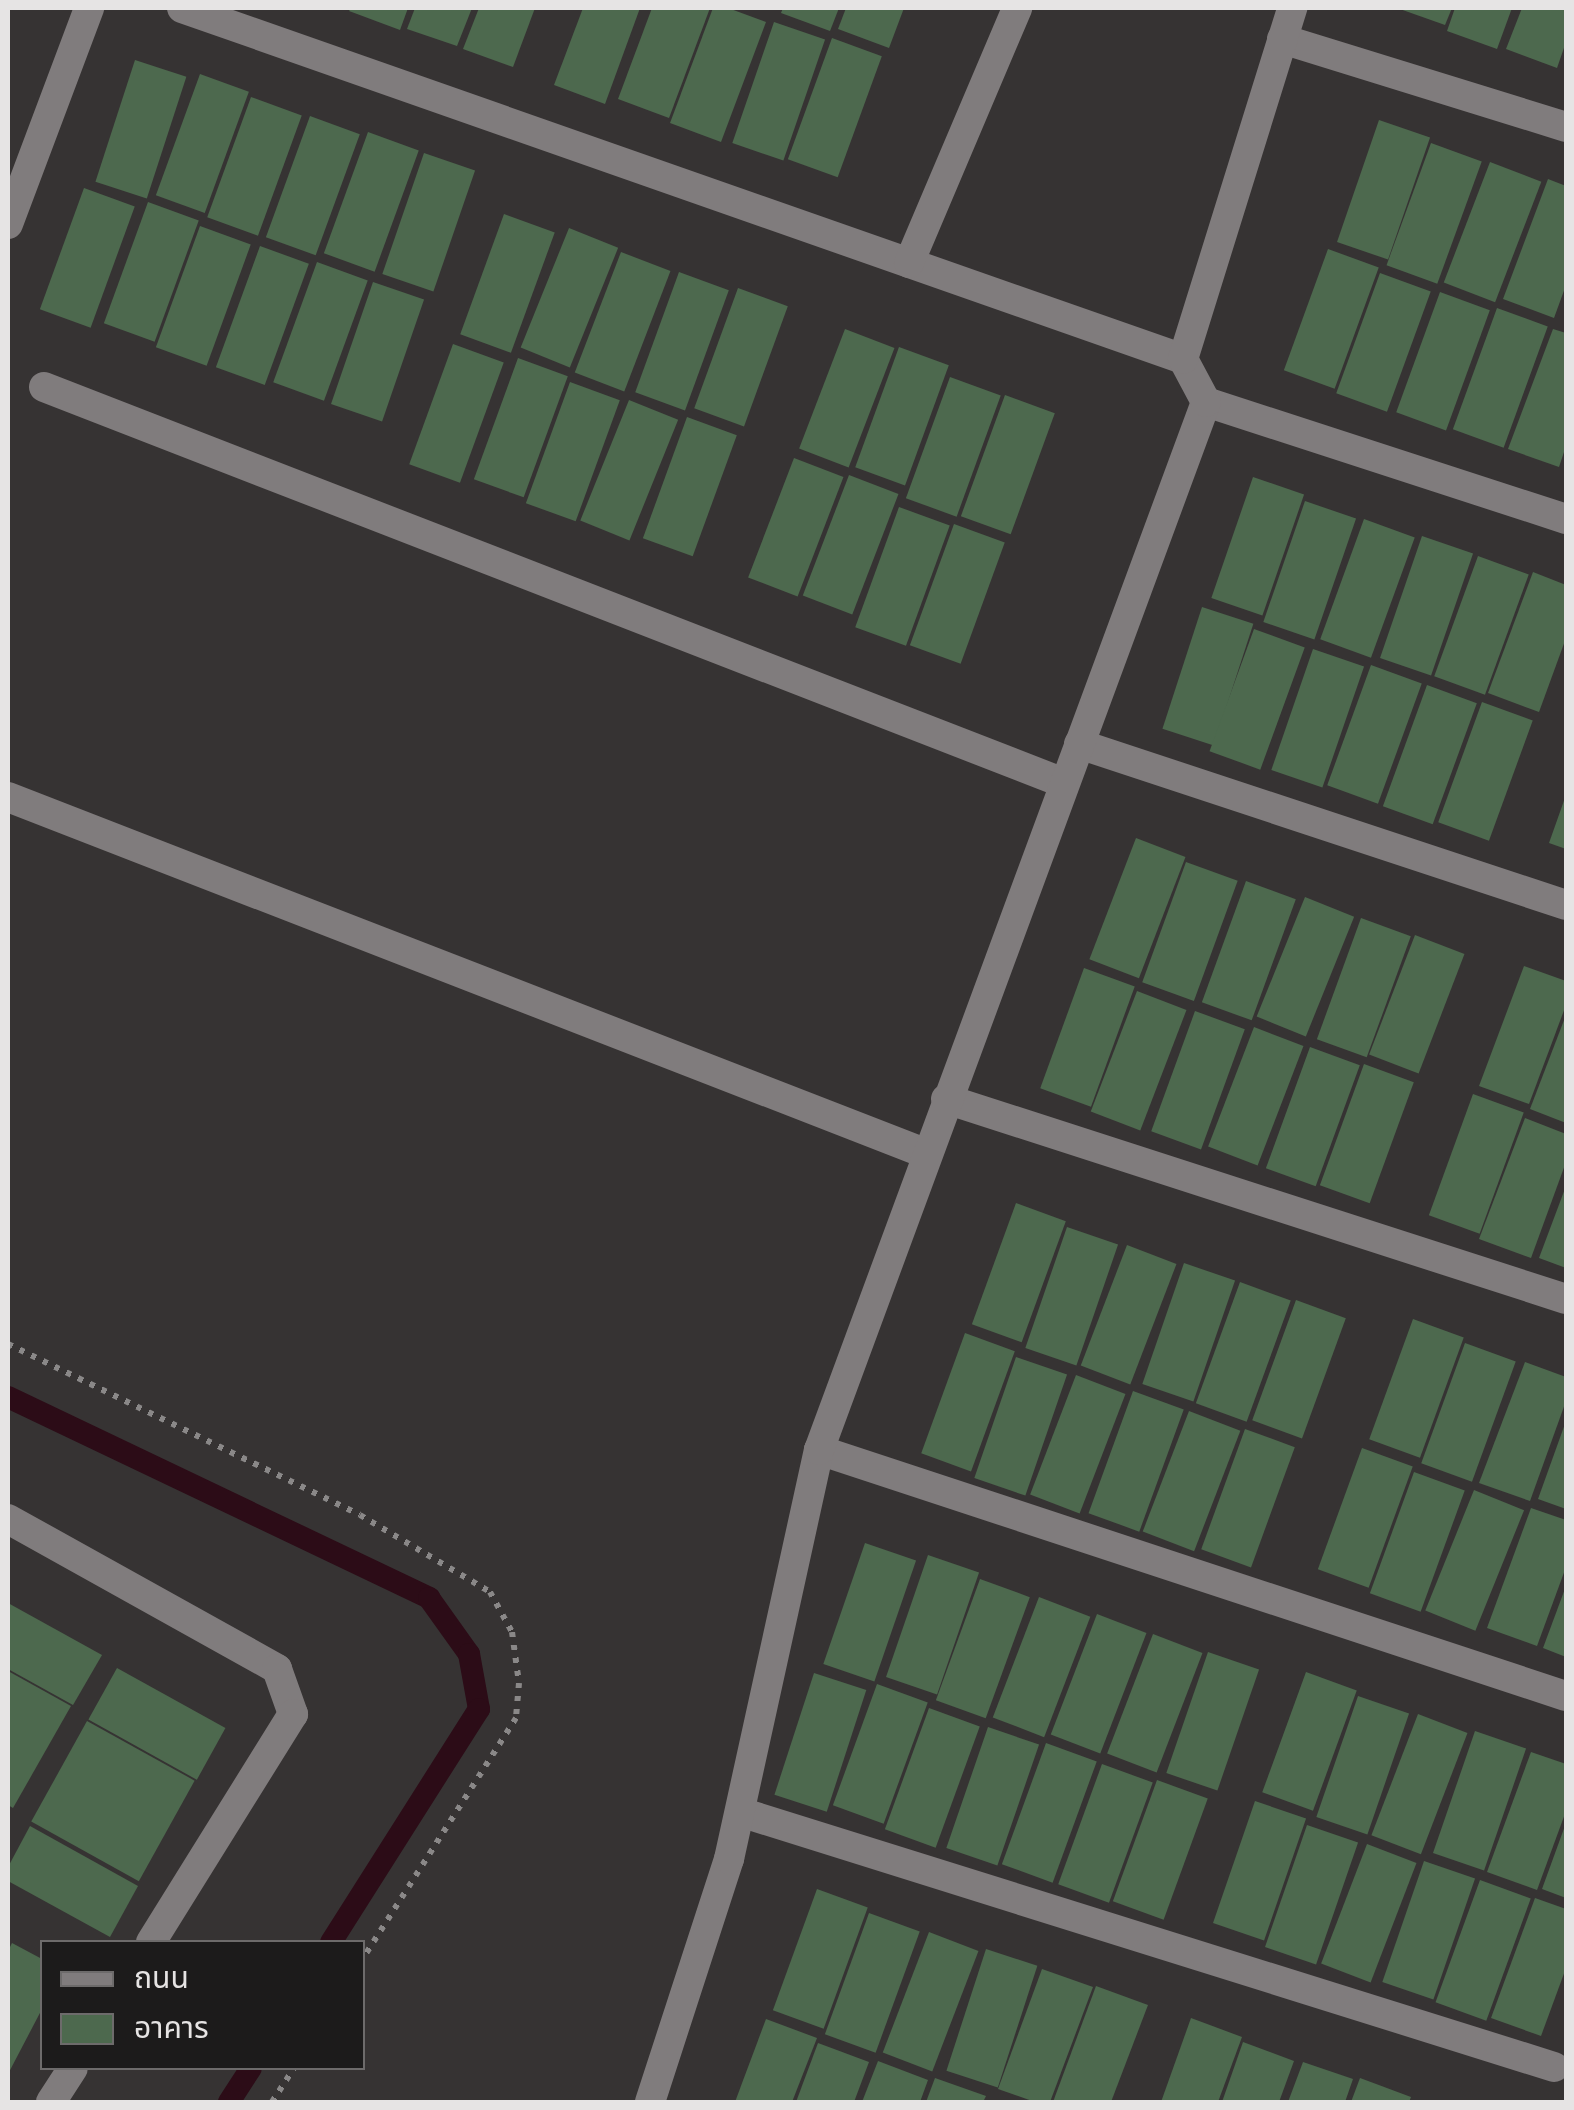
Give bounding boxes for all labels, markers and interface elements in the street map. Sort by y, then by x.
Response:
legend [40,1940,365,2070]
text: ถนน [134,1956,189,1997]
text: อาคาร [134,2006,209,2047]

